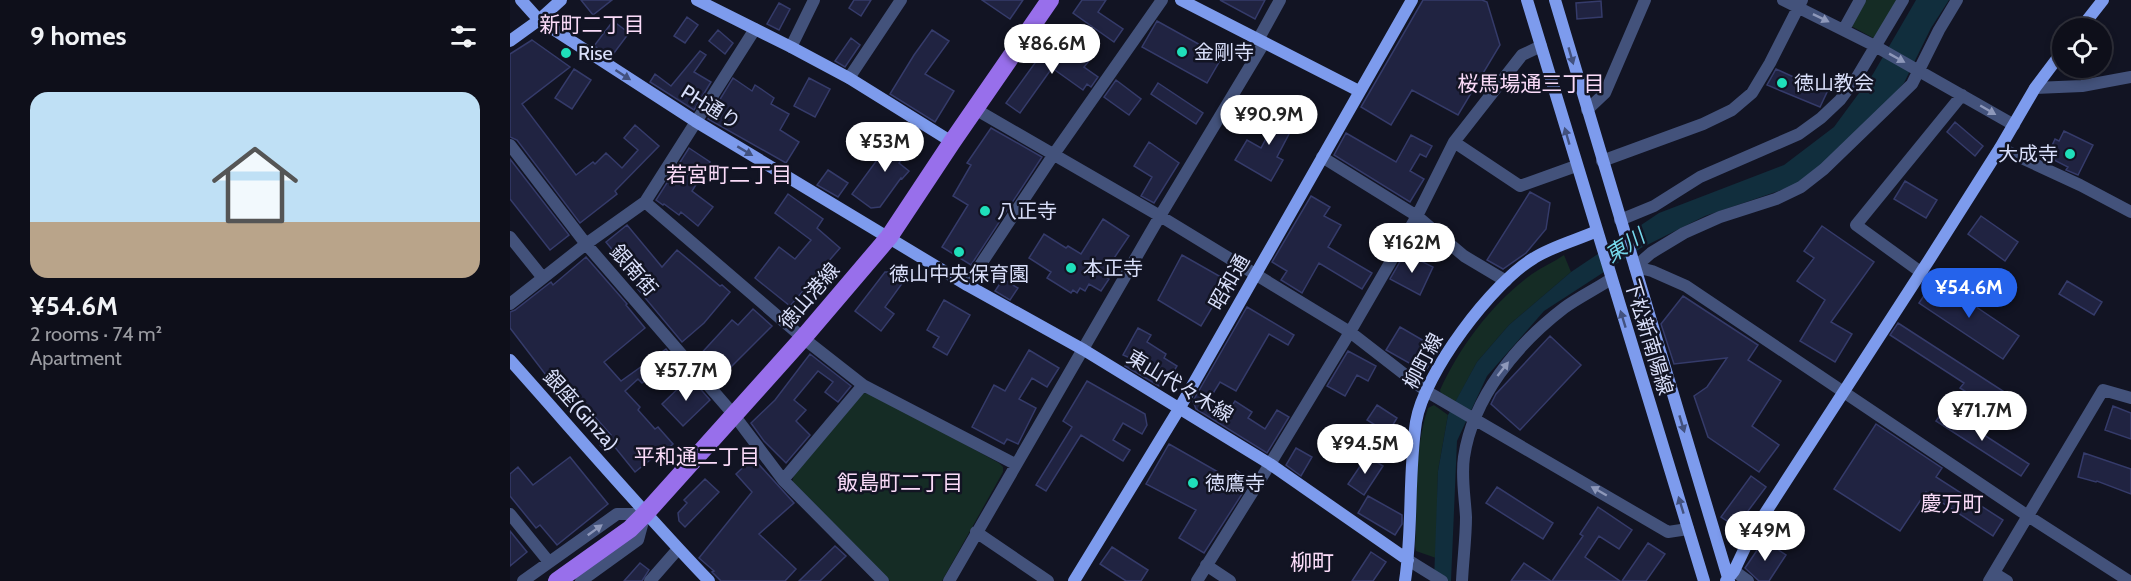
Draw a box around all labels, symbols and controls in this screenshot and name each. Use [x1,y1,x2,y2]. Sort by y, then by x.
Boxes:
district label: 新町二丁目 [540,12,645,37]
one-way arrow [1813,14,1830,23]
map controls [2052,18,2112,78]
button: locate [2052,18,2112,78]
text: 9 homes [30,20,127,52]
icon: filters [447,20,480,53]
pin: ¥86.6M [1003,24,1101,75]
text: ¥86.6M [1018,31,1086,55]
place label: 金剛寺 [1194,40,1254,64]
place label: Rise [578,41,613,65]
marker: 金剛寺 [1175,45,1189,59]
marker: Rise [559,46,573,60]
one-way arrow [1567,47,1576,65]
one-way arrow [1889,53,1906,63]
one-way arrow [615,69,631,80]
district label: 桜馬場通三丁目 [1458,71,1605,96]
place label: 徳山教会 [1794,71,1874,95]
marker: 徳山教会 [1775,76,1789,90]
street label: PH通り [677,79,745,135]
pin: ¥90.9M [1220,95,1318,146]
text: ¥90.9M [1234,102,1304,126]
one-way arrow [1980,105,1997,115]
pin: ¥53M [849,122,921,173]
one-way arrow [1562,126,1571,144]
text: ¥53M [860,129,910,153]
icon: home [201,131,309,239]
place label: 大成寺 [1998,142,2058,166]
one-way arrow [737,146,753,157]
marker: 大成寺 [2063,147,2077,161]
district label: 若宮町二丁目 [666,162,792,187]
place label: 八正寺 [997,199,1057,223]
marker: 八正寺 [978,204,992,218]
pin: ¥162M [1370,223,1454,274]
water label: 東川 [1600,223,1651,268]
text: ¥162M [1383,230,1441,254]
street label: 銀南街 [605,239,663,301]
marker: 徳山中央保育園 [952,245,966,259]
street label: 昭和通 [1204,250,1254,314]
place label: 本正寺 [1083,256,1143,280]
street label: 徳山港線 [774,258,844,334]
marker: 本正寺 [1064,261,1078,275]
place label: 徳山中央保育園 [889,262,1029,286]
pin: ¥54.6M [1920,268,2018,319]
text: ¥54.6M [1935,275,2003,299]
street label: 下松新南陽線 [1620,276,1678,398]
text: ¥54.6M [30,290,118,322]
one-way arrow [1618,310,1627,328]
text: 2 rooms · 74 m² [30,322,162,346]
street label: 柳町線 [1398,329,1448,393]
street label: 東山代々木線 [1122,345,1238,427]
text: Apartment [30,346,122,370]
pin: ¥57.7M [637,351,735,402]
text: ¥57.7M [654,358,718,382]
one-way arrow [1497,361,1509,376]
street label: 銀座(Ginza) [539,365,623,455]
pin: ¥71.7M [1933,391,2031,442]
text: ¥71.7M [1952,398,2012,422]
one-way arrow [1678,415,1687,433]
pin: ¥94.5M [1316,424,1414,475]
text: ¥94.5M [1331,431,1399,455]
district label: 平和通二丁目 [634,444,760,469]
district label: 飯島町二丁目 [837,470,963,495]
place label: 徳鷹寺 [1205,471,1265,495]
marker: 徳鷹寺 [1186,476,1200,490]
one-way arrow [1591,486,1607,497]
district label: 慶万町 [1921,491,1984,516]
one-way arrow [1676,496,1685,514]
pin: ¥49M [1729,511,1801,562]
text: ¥49M [1739,518,1791,542]
one-way arrow [586,524,602,536]
district label: 柳町 [1290,549,1334,576]

